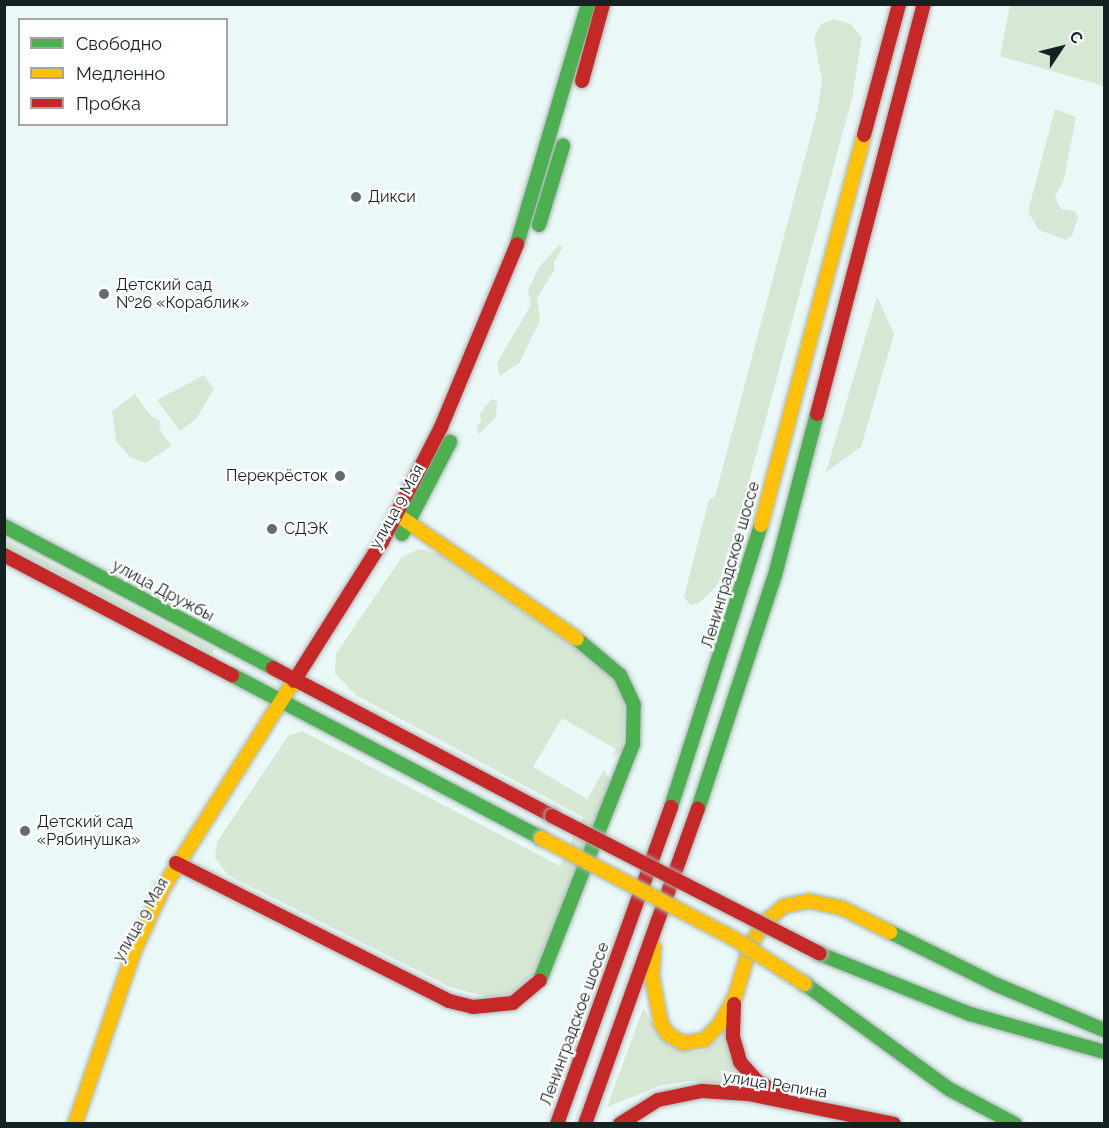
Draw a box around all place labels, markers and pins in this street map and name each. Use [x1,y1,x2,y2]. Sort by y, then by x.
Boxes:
place label: Дикси [368,187,416,207]
marker: Дикси [349,190,363,204]
place label: Детский сад №26 «Кораблик» [116,275,249,313]
marker: Детский сад №26 «Кораблик» [97,287,111,301]
place label: Перекрёсток [226,466,328,486]
marker: Перекрёсток [333,469,347,483]
place label: СДЭК [284,519,328,539]
marker: СДЭК [265,522,279,536]
place label: Детский сад «Рябинушка» [37,812,140,850]
marker: Детский сад «Рябинушка» [18,824,32,838]

